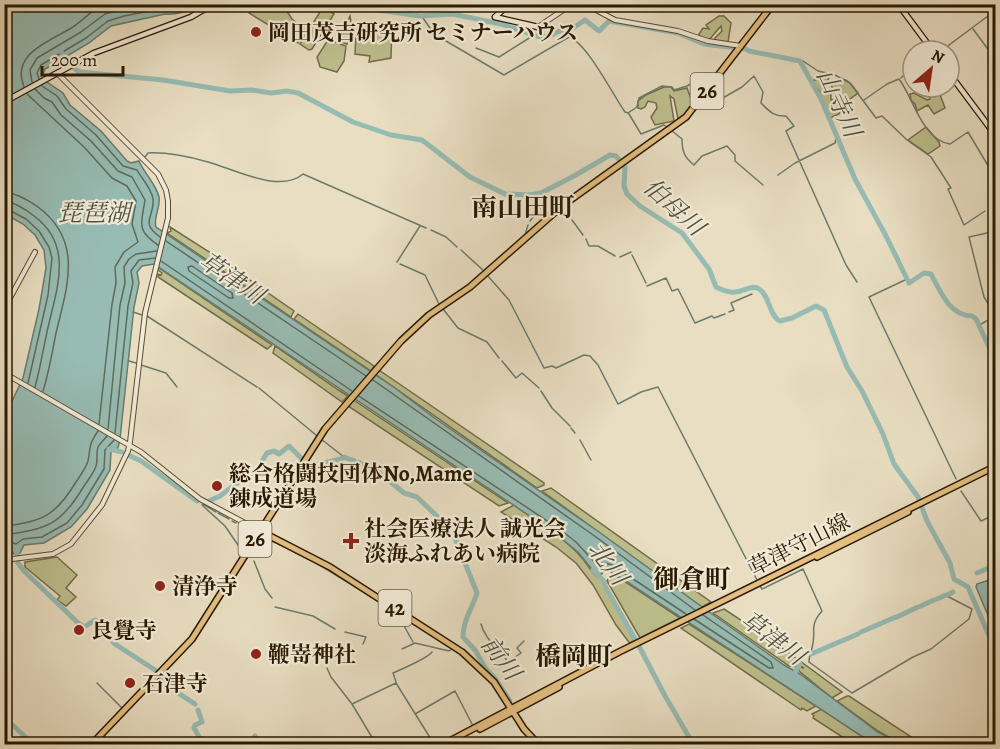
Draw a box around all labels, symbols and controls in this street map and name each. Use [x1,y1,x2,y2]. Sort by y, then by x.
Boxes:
place label: 岡田茂吉研究所 セミナーハウス [268,18,578,48]
marker: 岡田茂吉研究所 セミナーハウス [249,25,263,39]
scale bar [42,39,123,77]
north arrow [901,39,961,99]
text: N [927,44,949,69]
text: 200 m [51,48,97,72]
water label: 山寺川 [809,64,870,145]
road number: 26 [690,73,724,109]
water label: 伯母川 [637,171,714,245]
district label: 南山田町 [471,190,575,225]
water label: 琵琶湖 [58,197,134,229]
water label: 草津川 [193,245,273,313]
place label: 総合格闘技団体No,Mame 錬成道場 [229,459,473,514]
marker: 総合格闘技団体No,Mame 錬成道場 [210,479,224,493]
street label: 草津守山線 [744,507,855,583]
place label: 社会医療法人 誠光会 淡海ふれあい病院 [364,514,566,569]
road number: 26 [238,521,272,557]
marker: 社会医療法人 誠光会 淡海ふれあい病院 [342,532,360,550]
water label: 北川 [581,534,637,594]
district label: 御倉町 [653,562,731,597]
place label: 清浄寺 [172,572,238,602]
marker: 清浄寺 [153,579,167,593]
road number: 42 [378,590,412,626]
water label: 草津川 [735,604,814,674]
place label: 良覺寺 [91,616,157,646]
marker: 良覺寺 [72,623,86,637]
water label: 前川 [474,629,530,689]
district label: 橋岡町 [535,639,613,674]
place label: 鞭嵜神社 [268,640,356,670]
marker: 鞭嵜神社 [249,647,263,661]
place label: 石津寺 [142,669,208,699]
marker: 石津寺 [123,676,137,690]

